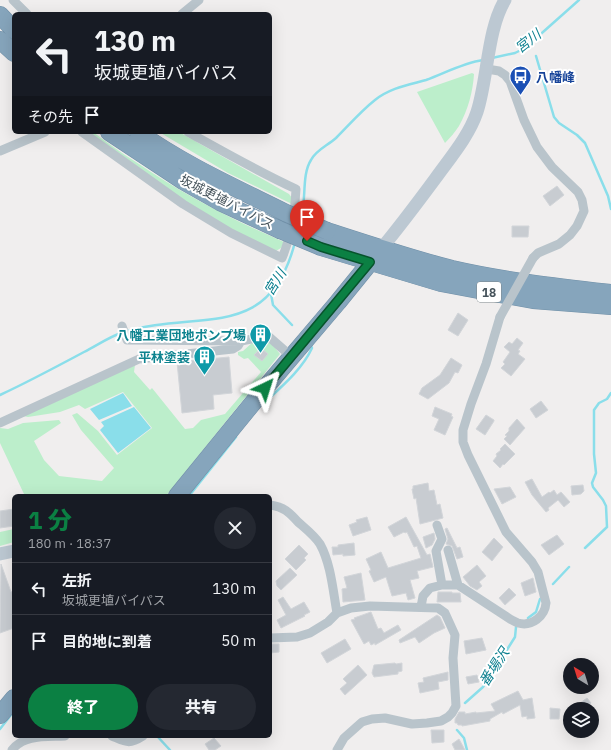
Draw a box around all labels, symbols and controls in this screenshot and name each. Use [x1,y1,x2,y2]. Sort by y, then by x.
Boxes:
text: 130 m [94,22,176,59]
water label: 宮川 [511,24,546,57]
icon: left [28,28,80,80]
text: 坂城更埴バイパス [94,61,238,84]
bus stop icon: 八幡峰 [508,64,534,97]
place label: 八幡峰 [536,69,575,86]
icon: arrive [81,104,103,126]
text: その先 [28,107,73,126]
street label: 坂城更埴バイパス [177,171,277,233]
pin [290,200,324,241]
icon: arrive [296,206,318,228]
water label: 宮川 [260,264,291,299]
road number: 18 [477,282,501,302]
building icon: 八幡工業団地ポンプ場 [248,322,274,355]
place label: 八幡工業団地ポンプ場 [116,327,246,344]
building icon: 平林塗装 [192,344,218,377]
place label: 平林塗装 [138,349,190,366]
position arrow [244,367,286,409]
text: 1 分 [28,504,72,536]
button: close [214,507,256,549]
text: 180 m · 18:37 [28,535,111,552]
text: 左折 [62,571,92,590]
icon: left [28,578,50,600]
text: 130 m [212,579,256,598]
text: 坂城更埴バイパス [62,592,166,609]
icon: arrive [28,630,50,652]
text: 50 m [221,631,256,650]
text: 目的地に到着 [62,632,152,651]
water label: 番場沢 [475,643,514,690]
north arrow [563,658,599,694]
map controls [563,658,599,738]
button: 終了 [28,684,138,730]
button: 共有 [146,684,256,730]
button: layers [563,702,599,738]

